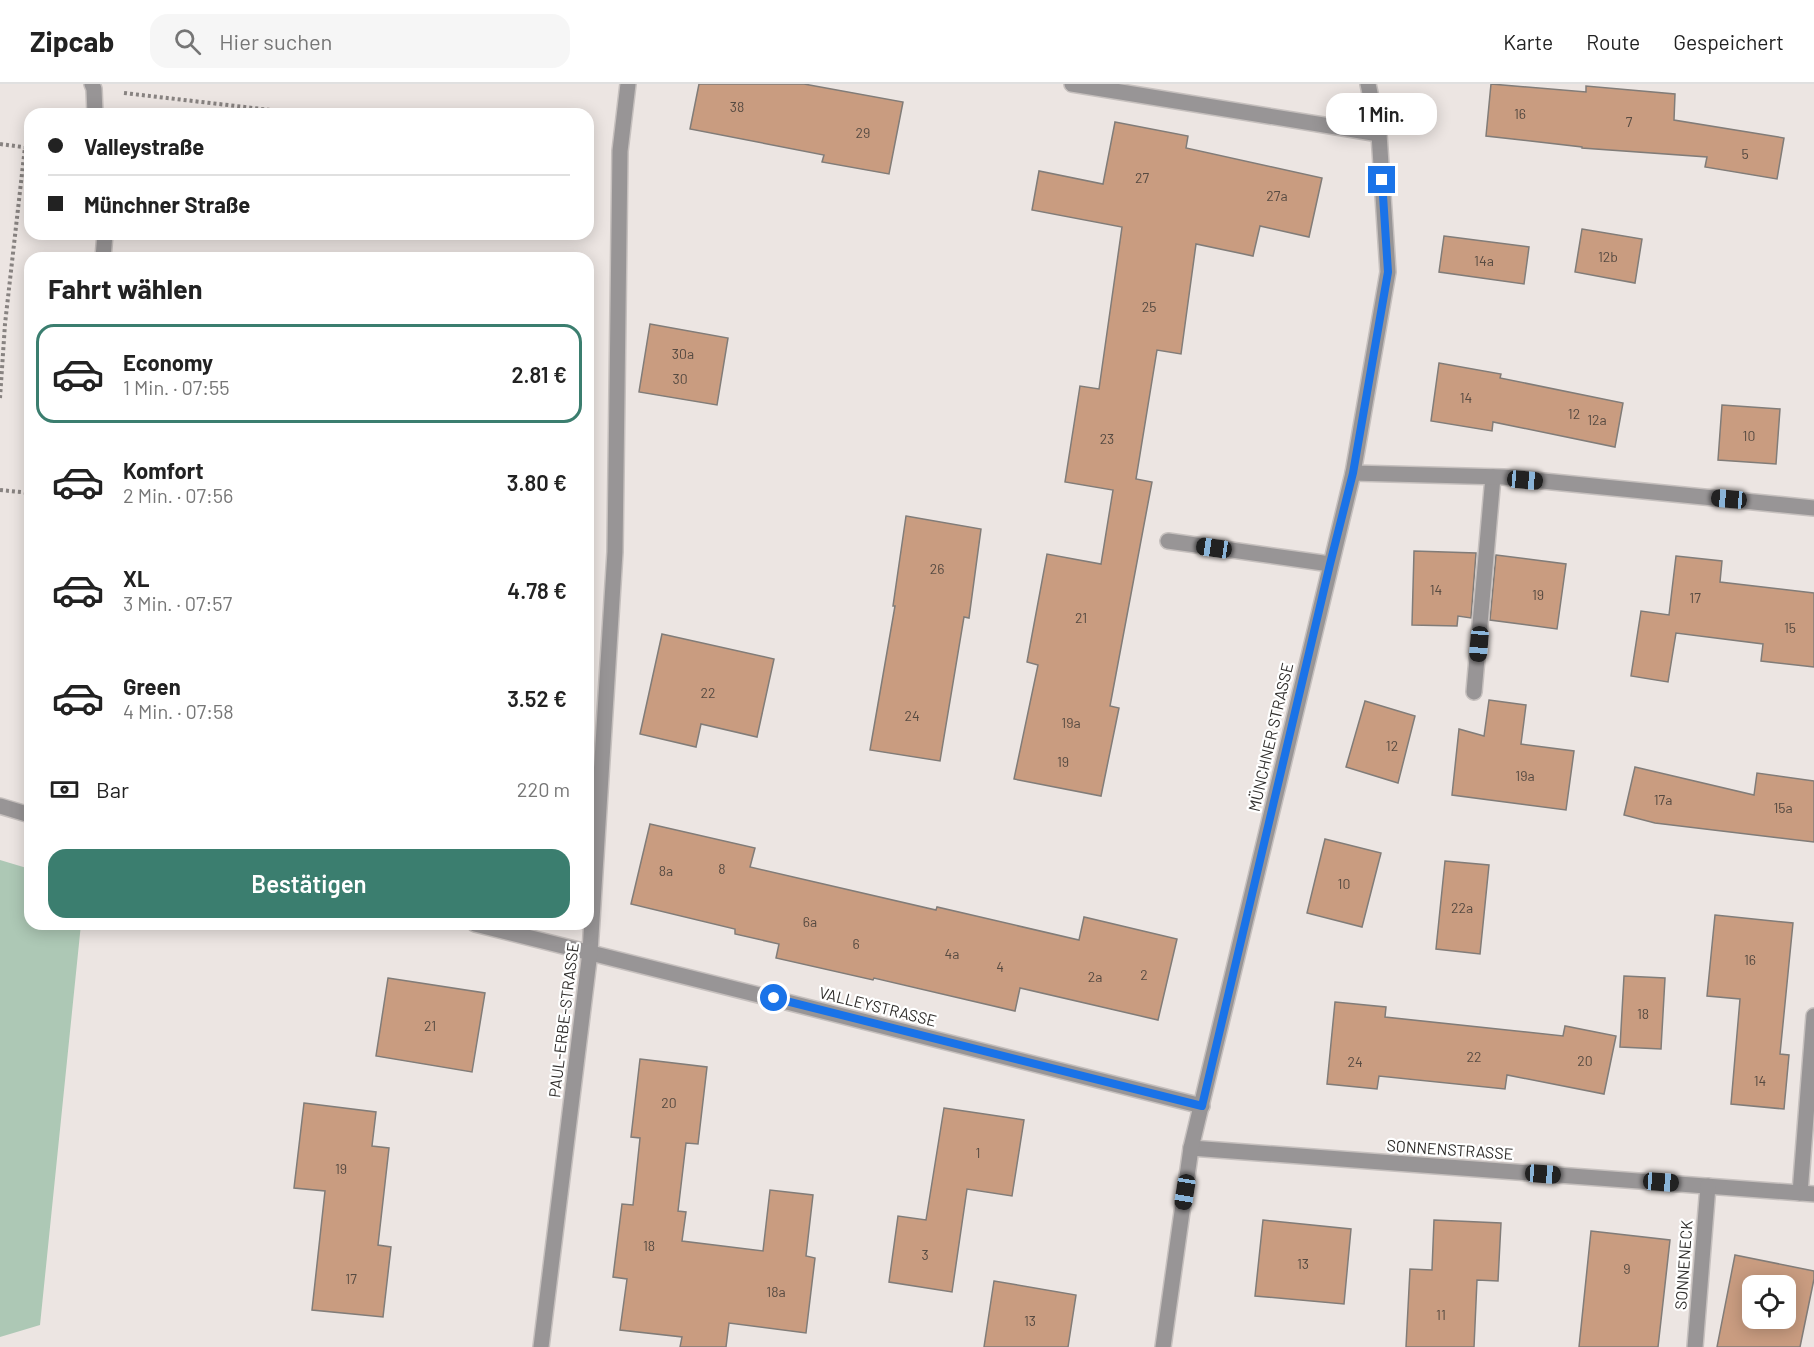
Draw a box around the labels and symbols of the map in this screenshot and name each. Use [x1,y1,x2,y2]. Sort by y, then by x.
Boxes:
callout: 1 Min. [1326,93,1438,135]
house number: 38 [730,98,744,115]
house number: 16 [1514,105,1526,122]
house number: 7 [1626,113,1633,130]
house number: 29 [856,124,870,141]
house number: 5 [1741,145,1749,162]
route end [1368,166,1395,193]
house number: 27 [1135,169,1149,186]
house number: 27a [1266,187,1288,204]
house number: 12b [1598,248,1618,265]
house number: 14a [1474,252,1494,269]
house number: 25 [1142,298,1156,315]
house number: 30a [672,345,694,362]
house number: 30 [672,370,688,387]
house number: 14 [1460,389,1472,406]
house number: 12 [1568,405,1580,422]
house number: 12a [1587,411,1607,428]
house number: 10 [1743,427,1755,444]
house number: 23 [1100,430,1114,447]
car [1506,469,1544,491]
car [1710,488,1748,510]
car [1195,537,1233,559]
house number: 26 [930,560,944,577]
house number: 14 [1430,581,1442,598]
house number: 19 [1532,586,1544,603]
house number: 17 [1689,589,1701,606]
house number: 21 [1075,609,1087,626]
house number: 15 [1784,619,1796,636]
car [1468,625,1490,663]
street label: MÜNCHNER STRASSE [1244,661,1296,813]
house number: 22 [700,684,716,701]
house number: 24 [904,707,920,724]
house number: 19a [1061,714,1081,731]
house number: 12 [1386,737,1398,754]
house number: 19 [1057,753,1069,770]
house number: 19a [1515,767,1535,784]
house number: 17a [1654,791,1672,808]
house number: 15a [1773,799,1793,816]
house number: 8 [718,860,726,877]
house number: 8a [659,862,673,879]
house number: 10 [1338,875,1350,892]
house number: 22a [1451,899,1473,916]
house number: 6a [803,913,817,930]
house number: 6 [852,935,860,952]
street label: PAUL-ERBE-STRASSE [544,941,582,1099]
house number: 4a [945,945,959,962]
house number: 16 [1744,951,1756,968]
house number: 4 [996,958,1004,975]
house number: 2 [1140,966,1148,983]
house number: 2a [1088,968,1102,985]
street label: VALLEYSTRASSE [817,982,939,1030]
route start [760,984,787,1011]
house number: 18 [1637,1005,1649,1022]
house number: 21 [424,1017,436,1034]
house number: 22 [1466,1048,1482,1065]
house number: 20 [1577,1052,1593,1069]
house number: 24 [1347,1053,1363,1070]
house number: 14 [1754,1072,1766,1089]
house number: 20 [661,1094,677,1111]
street label: SONNENSTRASSE [1386,1135,1514,1163]
house number: 1 [976,1144,980,1161]
house number: 19 [335,1160,347,1177]
car [1524,1164,1562,1184]
car [1642,1172,1680,1192]
car [1173,1173,1197,1211]
street label: SONNENECK [1670,1219,1696,1311]
house number: 18 [643,1237,655,1254]
house number: 3 [921,1246,929,1263]
house number: 13 [1297,1255,1309,1272]
house number: 9 [1623,1260,1631,1277]
house number: 17 [345,1270,357,1287]
house number: 18a [766,1283,786,1300]
house number: 11 [1436,1306,1446,1323]
house number: 13 [1024,1312,1036,1329]

